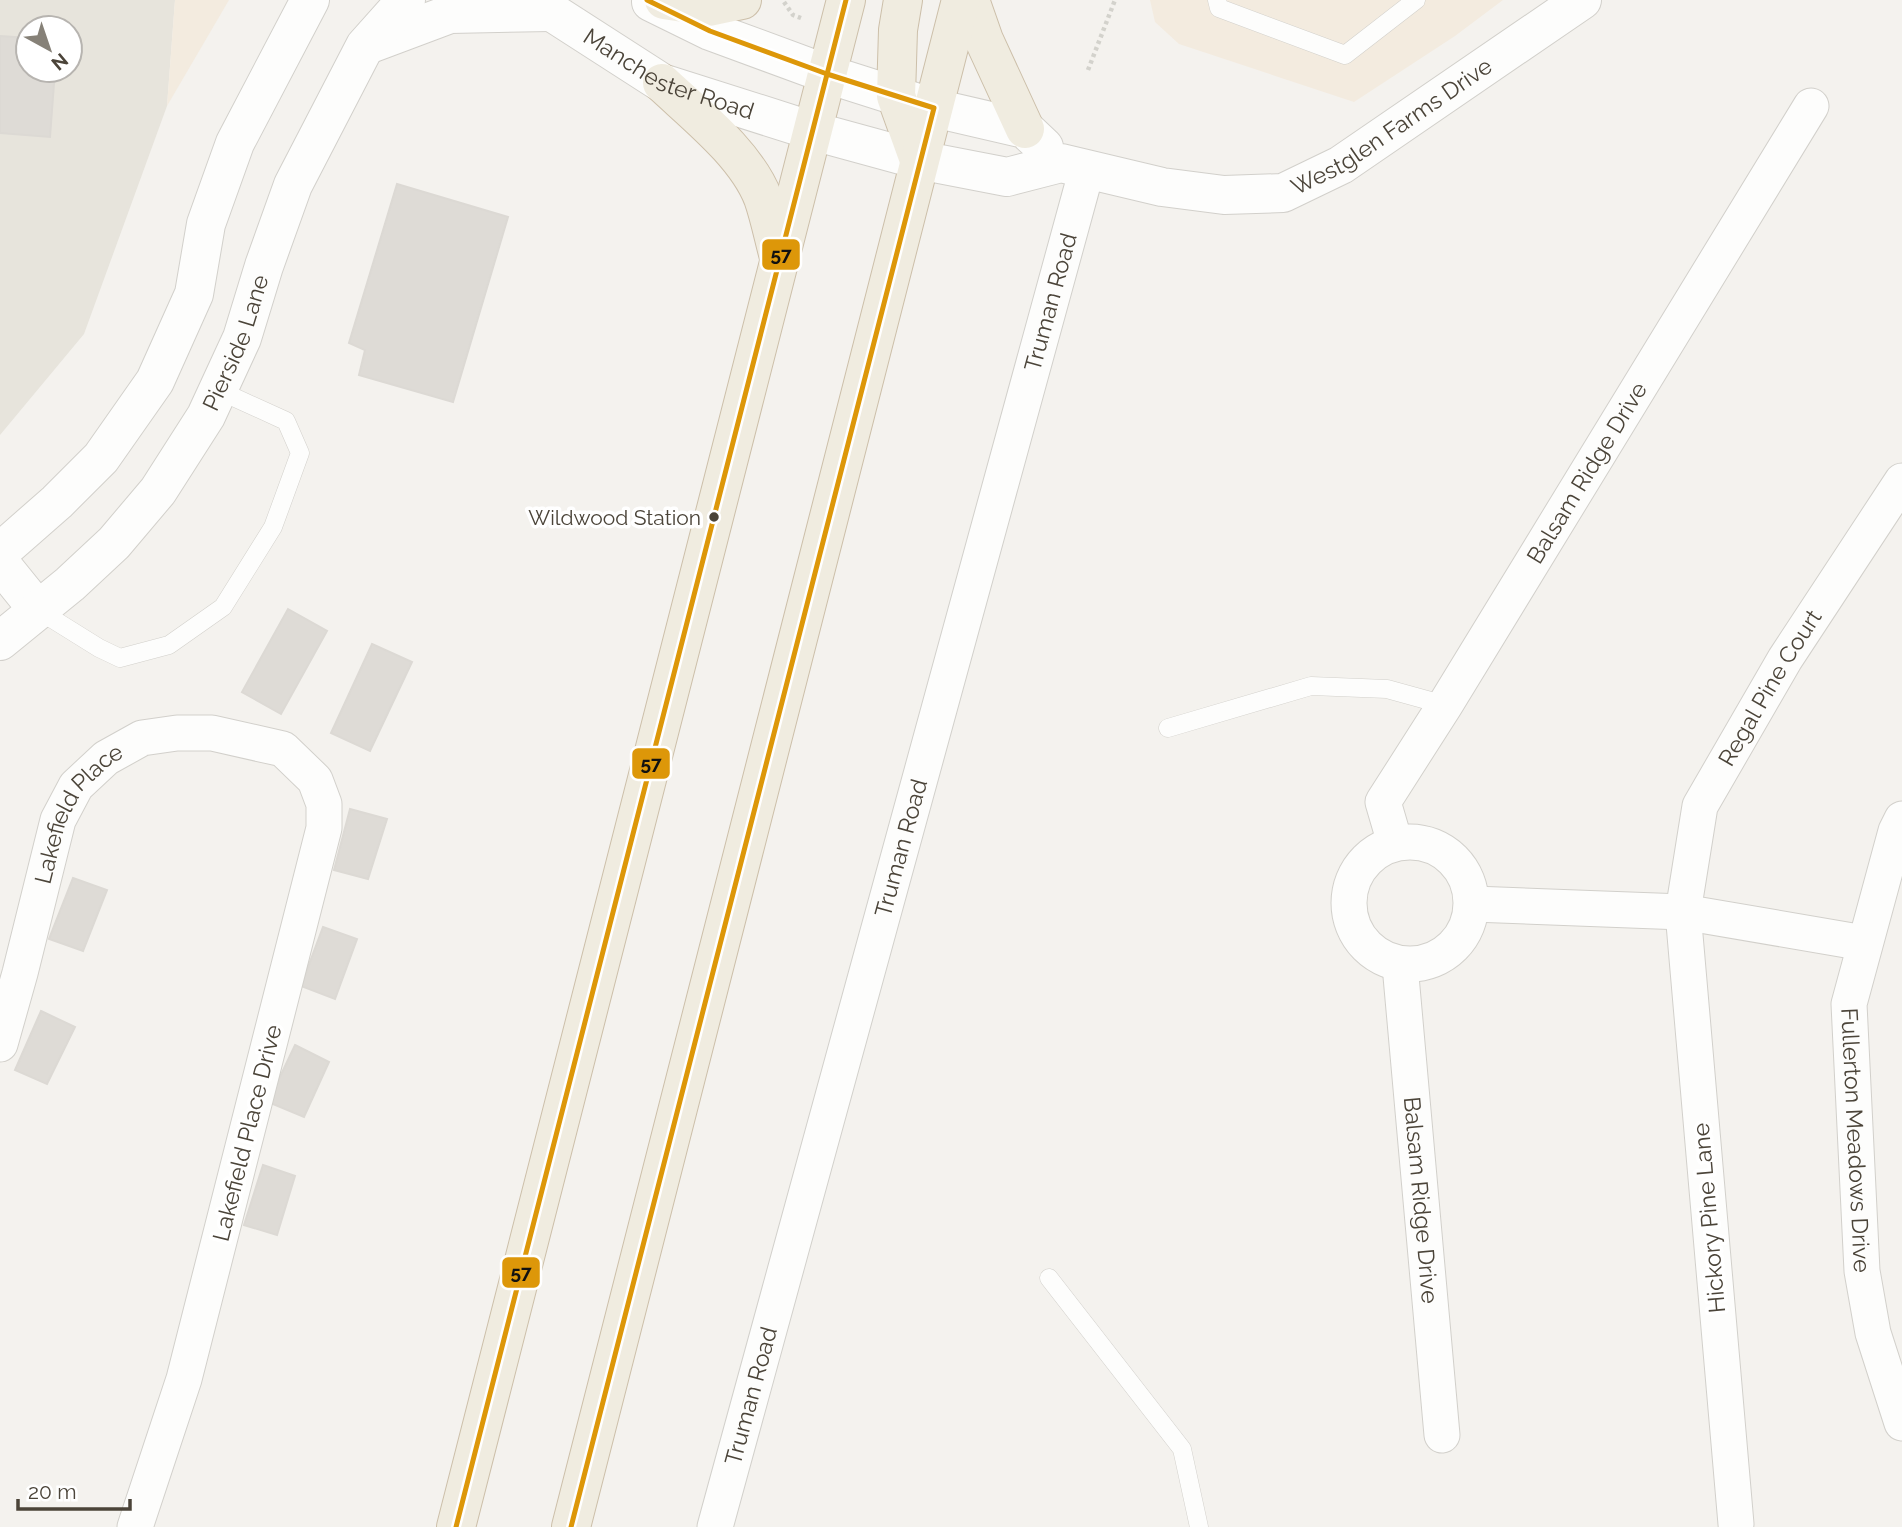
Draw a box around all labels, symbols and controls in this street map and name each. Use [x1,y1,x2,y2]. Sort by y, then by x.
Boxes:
north arrow [14,14,84,84]
street label: Manchester Road [579,22,758,124]
text: N [47,49,73,75]
street label: Westglen Farms Drive [1286,52,1497,200]
street label: Truman Road [1018,230,1082,374]
line badge: 57 [761,238,801,271]
text: 57 [770,243,792,265]
street label: Pierside Lane [196,271,274,415]
street label: Balsam Ridge Drive [1521,377,1652,568]
place label: Wildwood Station [528,505,701,530]
marker: Wildwood Station [707,510,721,524]
street label: Regal Pine Court [1712,604,1827,770]
street label: Lakefield Place [29,738,127,886]
line badge: 57 [631,747,671,780]
text: 57 [640,752,662,774]
street label: Truman Road [869,776,932,920]
street label: Fullerton Meadows Drive [1836,1007,1876,1273]
street label: Lakefield Place Drive [207,1022,286,1244]
street label: Balsam Ridge Drive [1399,1095,1444,1305]
street label: Hickory Pine Lane [1687,1122,1730,1314]
line badge: 57 [501,1256,541,1289]
text: 57 [510,1261,532,1283]
street label: Truman Road [719,1324,782,1468]
scale bar [18,1468,130,1512]
text: 20 m [28,1479,76,1504]

